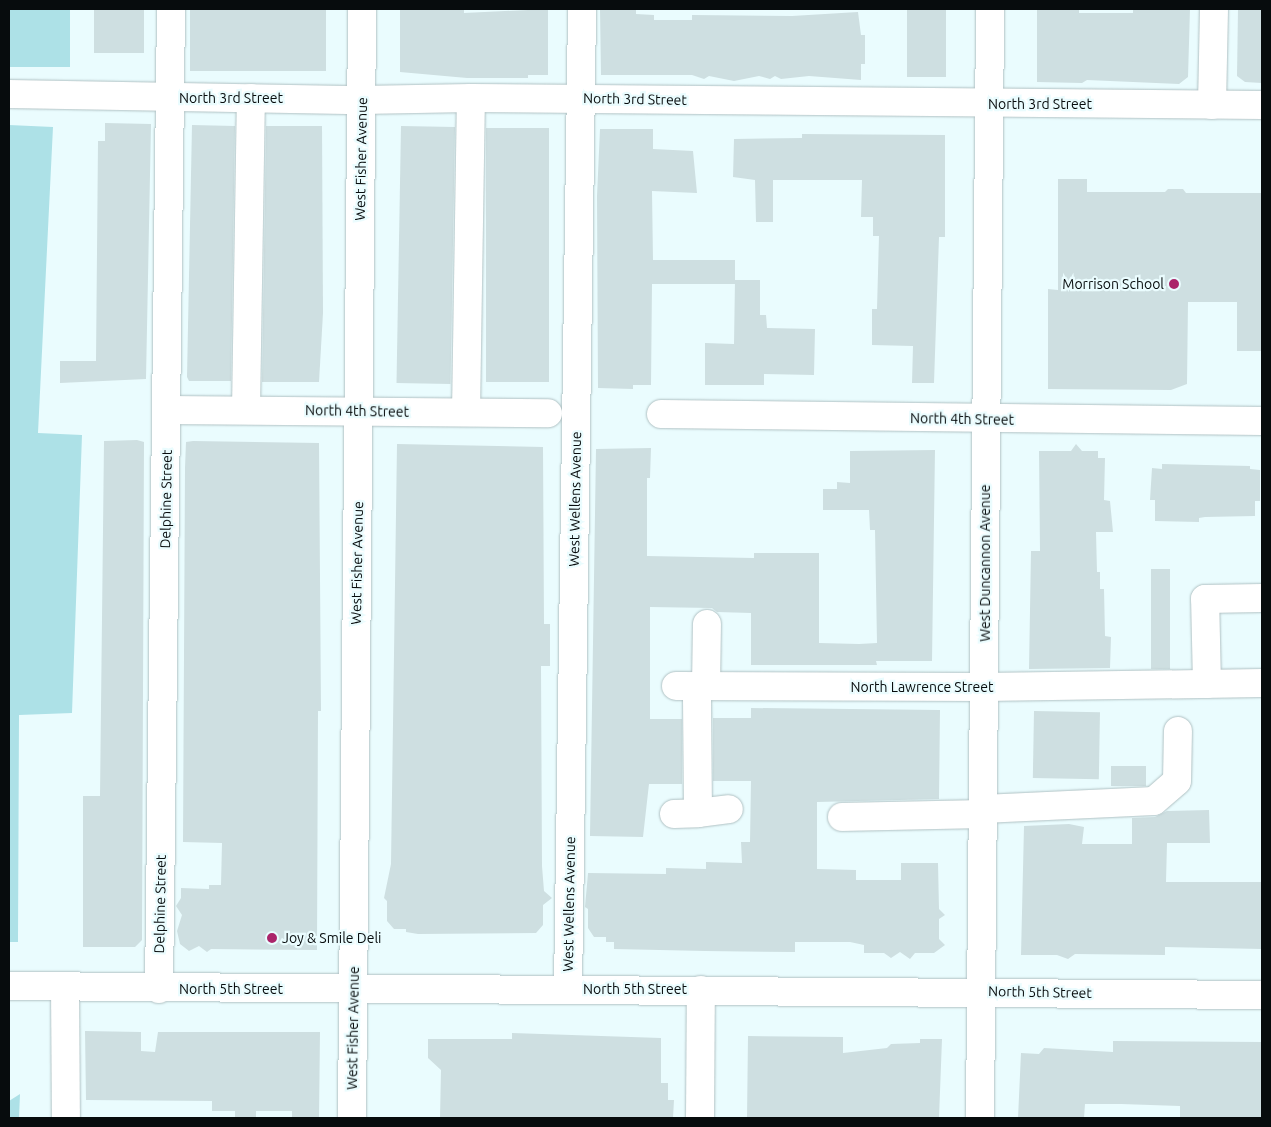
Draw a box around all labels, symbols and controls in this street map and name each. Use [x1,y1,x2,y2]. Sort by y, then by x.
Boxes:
street label: North 3rd Street [179,90,283,106]
street label: North 3rd Street [583,90,687,108]
street label: North 3rd Street [988,96,1092,112]
street label: West Fisher Avenue [352,97,370,221]
place label: Morrison School [1062,276,1164,292]
marker: Morrison School [1168,278,1180,290]
street label: North 4th Street [305,402,409,420]
street label: North 4th Street [910,410,1014,428]
street label: West Wellens Avenue [565,431,585,567]
street label: Delphine Street [157,449,175,549]
street label: West Duncannon Avenue [977,484,993,642]
street label: West Fisher Avenue [348,501,366,625]
street label: North Lawrence Street [851,679,993,695]
street label: West Wellens Avenue [559,836,579,972]
street label: Delphine Street [151,854,169,954]
place label: Joy & Smile Deli [282,930,381,946]
marker: Joy & Smile Deli [266,932,278,944]
street label: West Fisher Avenue [344,966,362,1090]
street label: North 5th Street [179,981,283,997]
street label: North 5th Street [583,981,687,997]
street label: North 5th Street [988,983,1092,1001]

